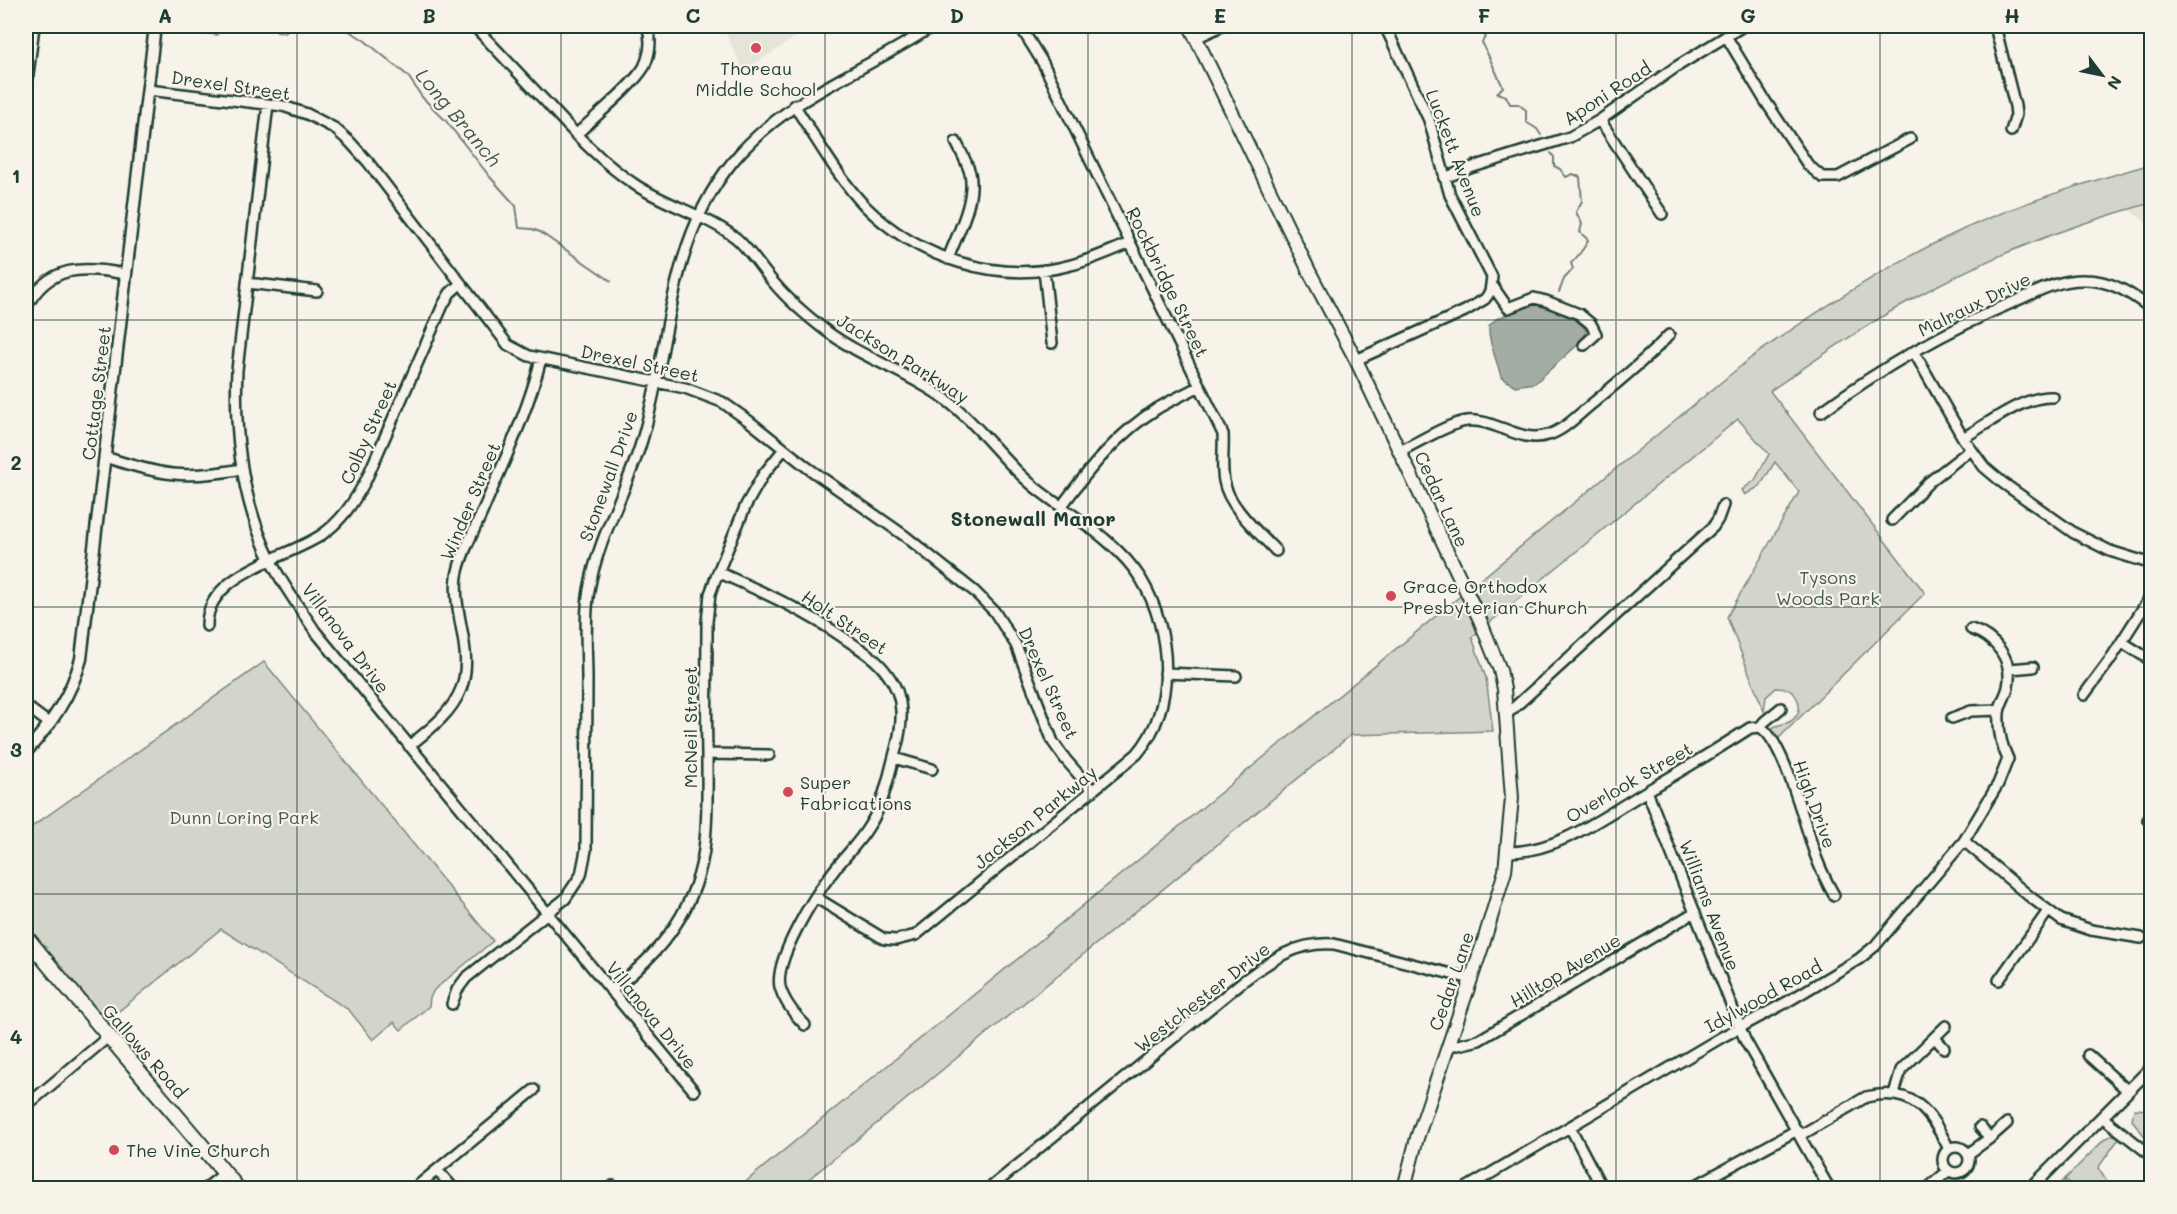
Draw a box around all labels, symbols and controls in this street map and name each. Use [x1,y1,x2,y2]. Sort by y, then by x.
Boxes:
text: A [158,2,172,28]
text: B [422,2,436,28]
text: C [686,2,701,28]
text: D [950,2,964,28]
text: E [1214,2,1226,28]
text: F [1478,2,1491,28]
text: G [1740,2,1756,28]
text: H [2004,2,2020,28]
marker: Thoreau Middle School [749,41,763,55]
north arrow [2072,45,2132,105]
place label: Thoreau Middle School [696,56,816,101]
street label: Aponi Road [1558,56,1656,130]
water label: Long Branch [410,62,508,172]
street label: Drexel Street [170,65,292,105]
text: N [2103,72,2127,94]
street label: Luckett Avenue [1421,86,1491,220]
text: 1 [12,162,20,188]
street label: Rockbridge Street [1121,203,1215,361]
street label: Malraux Drive [1914,266,2034,342]
street label: Jackson Parkway [832,308,974,408]
street label: Cottage Street [76,324,116,462]
street label: Drexel Street [579,339,701,387]
street label: Colby Street [334,376,402,488]
street label: Stonewall Drive [573,407,643,545]
street label: Winder Street [434,438,506,564]
street label: Cedar Lane [1409,447,1475,551]
text: 2 [10,449,22,475]
district label: Stonewall Manor [950,505,1116,531]
park label: Tysons Woods Park [1776,565,1880,610]
place label: Grace Orthodox Presbyterian Church [1403,574,1587,619]
street label: Villanova Drive [297,578,395,698]
street label: Holt Street [797,584,893,660]
marker: Grace Orthodox Presbyterian Church [1384,589,1398,603]
street label: Drexel Street [1014,623,1084,743]
street label: McNeil Street [678,666,702,788]
text: 3 [10,736,22,762]
street label: Overlook Street [1561,736,1697,828]
street label: High Drive [1788,757,1842,851]
street label: Jackson Parkway [968,760,1102,874]
place label: Super Fabrications [800,770,912,815]
marker: Super Fabrications [781,785,795,799]
park label: Dunn Loring Park [169,805,319,829]
street label: Williams Avenue [1674,836,1746,974]
street label: Hilltop Avenue [1505,927,1625,1013]
street label: Cedar Lane [1423,928,1479,1034]
street label: Westchester Drive [1129,937,1275,1057]
street label: Idylwood Road [1700,954,1826,1038]
street label: Villanova Drive [601,956,703,1074]
street label: Gallows Road [97,999,193,1103]
text: 4 [10,1023,23,1049]
place label: The Vine Church [126,1138,270,1162]
marker: The Vine Church [107,1143,121,1157]

